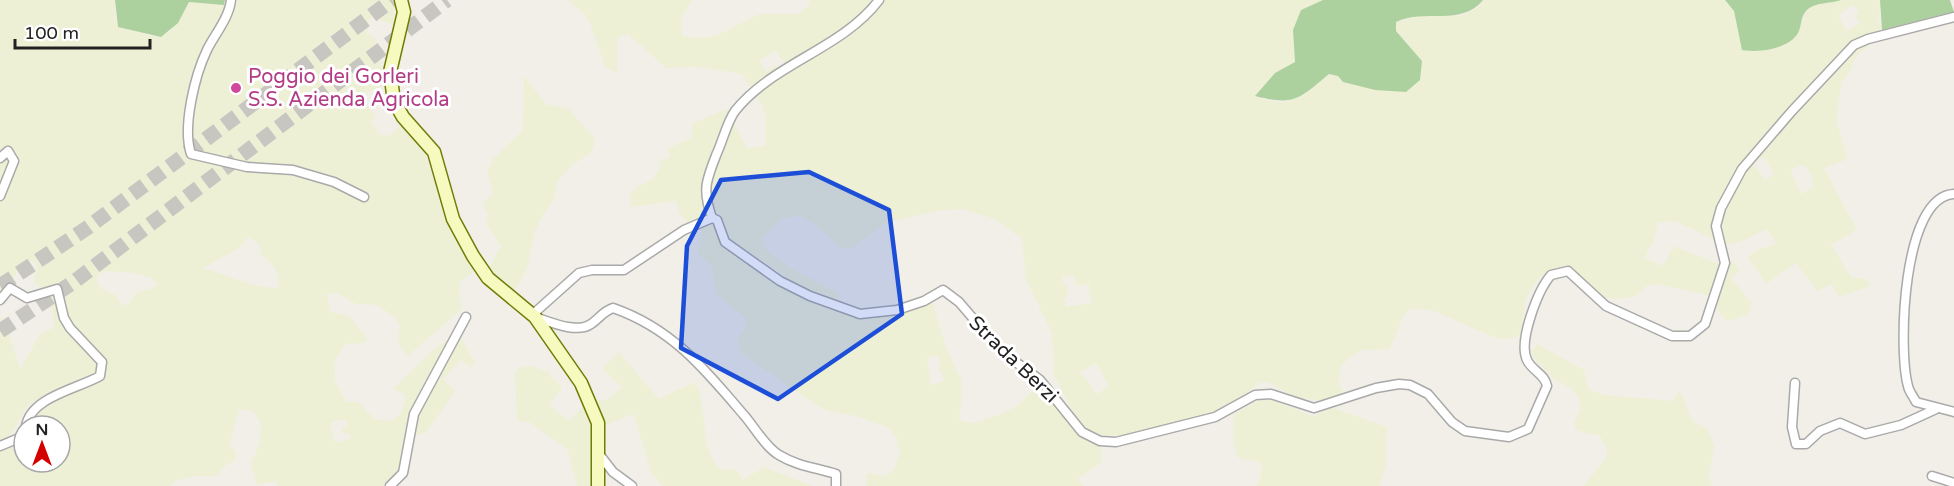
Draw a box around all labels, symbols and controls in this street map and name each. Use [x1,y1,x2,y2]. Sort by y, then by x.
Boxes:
scale bar [15,12,150,50]
text: 100 m [24,22,79,44]
place label: Poggio dei Gorleri S.S. Azienda Agricola [248,65,450,112]
marker: Poggio dei Gorleri S.S. Azienda Agricola [229,81,243,95]
street label: Strada Berzi [964,311,1063,408]
north arrow [12,414,72,474]
text: N [36,420,48,440]

